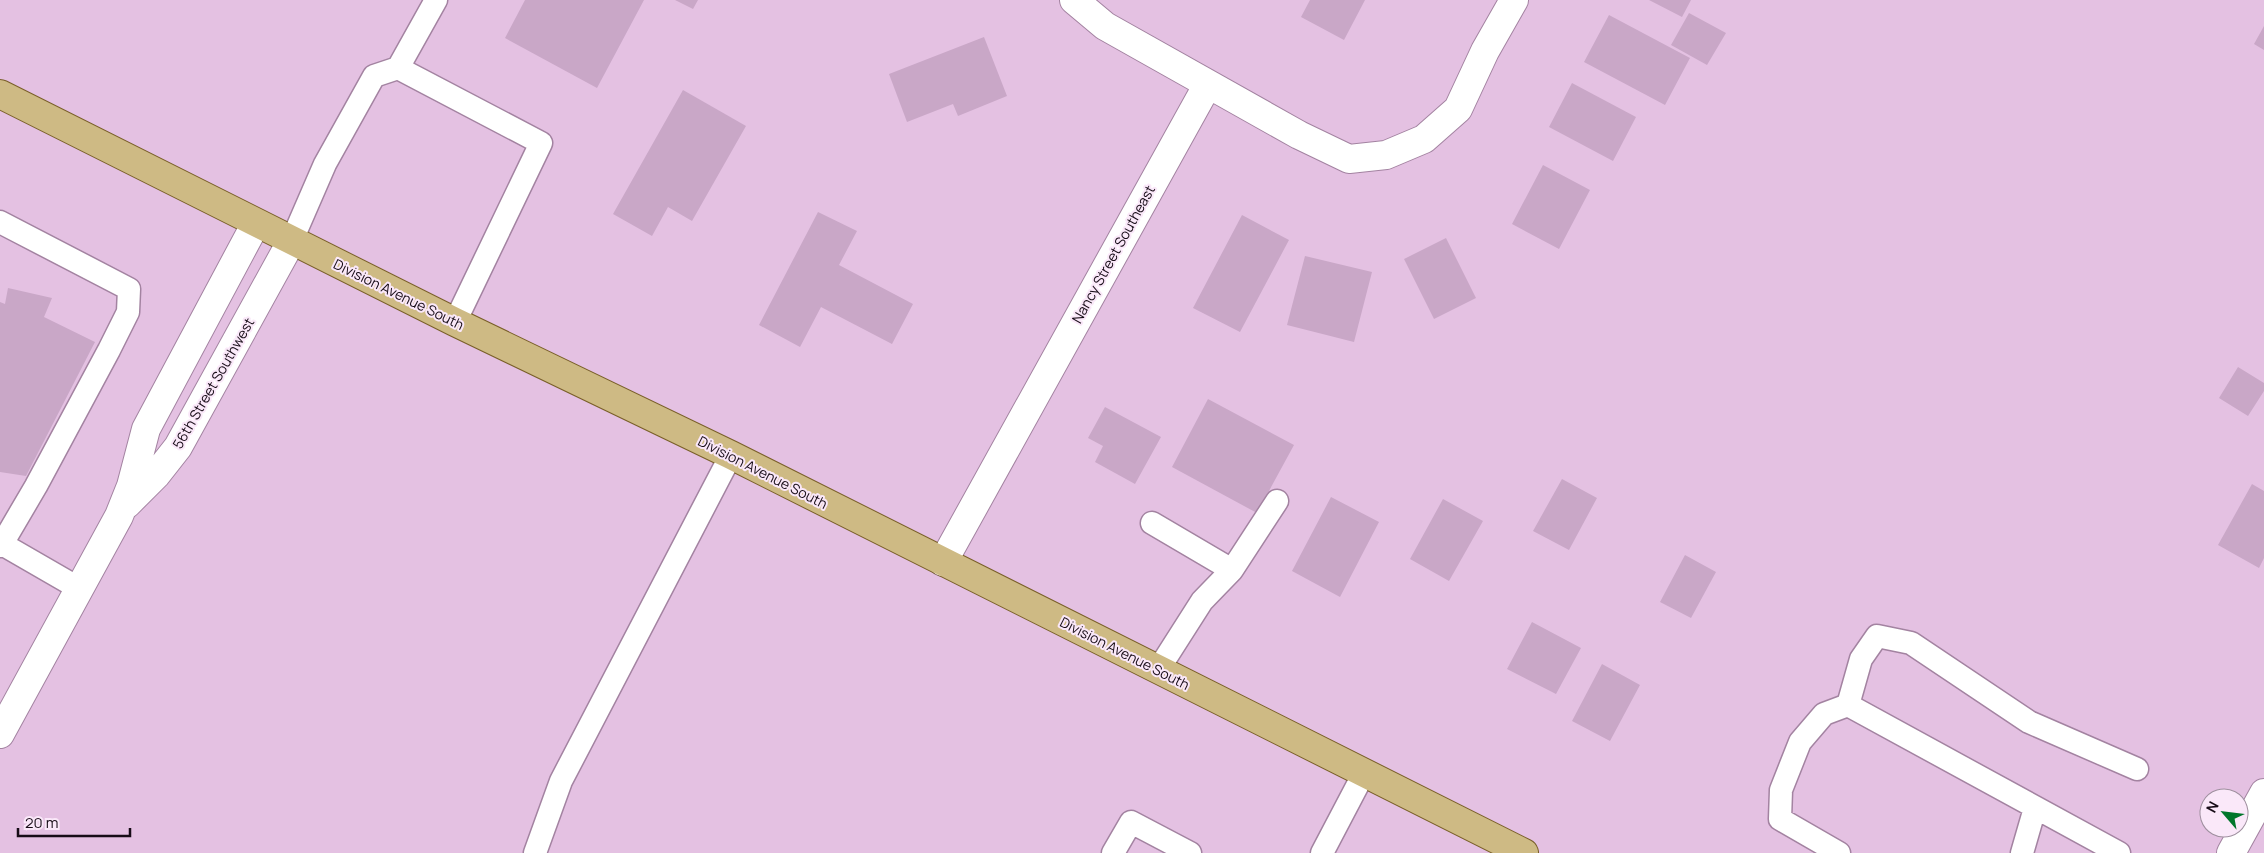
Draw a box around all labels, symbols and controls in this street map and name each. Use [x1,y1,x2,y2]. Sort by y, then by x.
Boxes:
street label: Nancy Street Southeast [1067,181,1159,326]
street label: Division Avenue South [331,254,467,334]
street label: 56th Street Southwest [168,314,258,452]
street label: Division Avenue South [695,431,831,513]
street label: Division Avenue South [1057,612,1193,694]
north arrow [2199,788,2249,838]
text: N [2201,798,2223,816]
scale bar [18,806,130,838]
text: 20 m [25,812,58,833]

